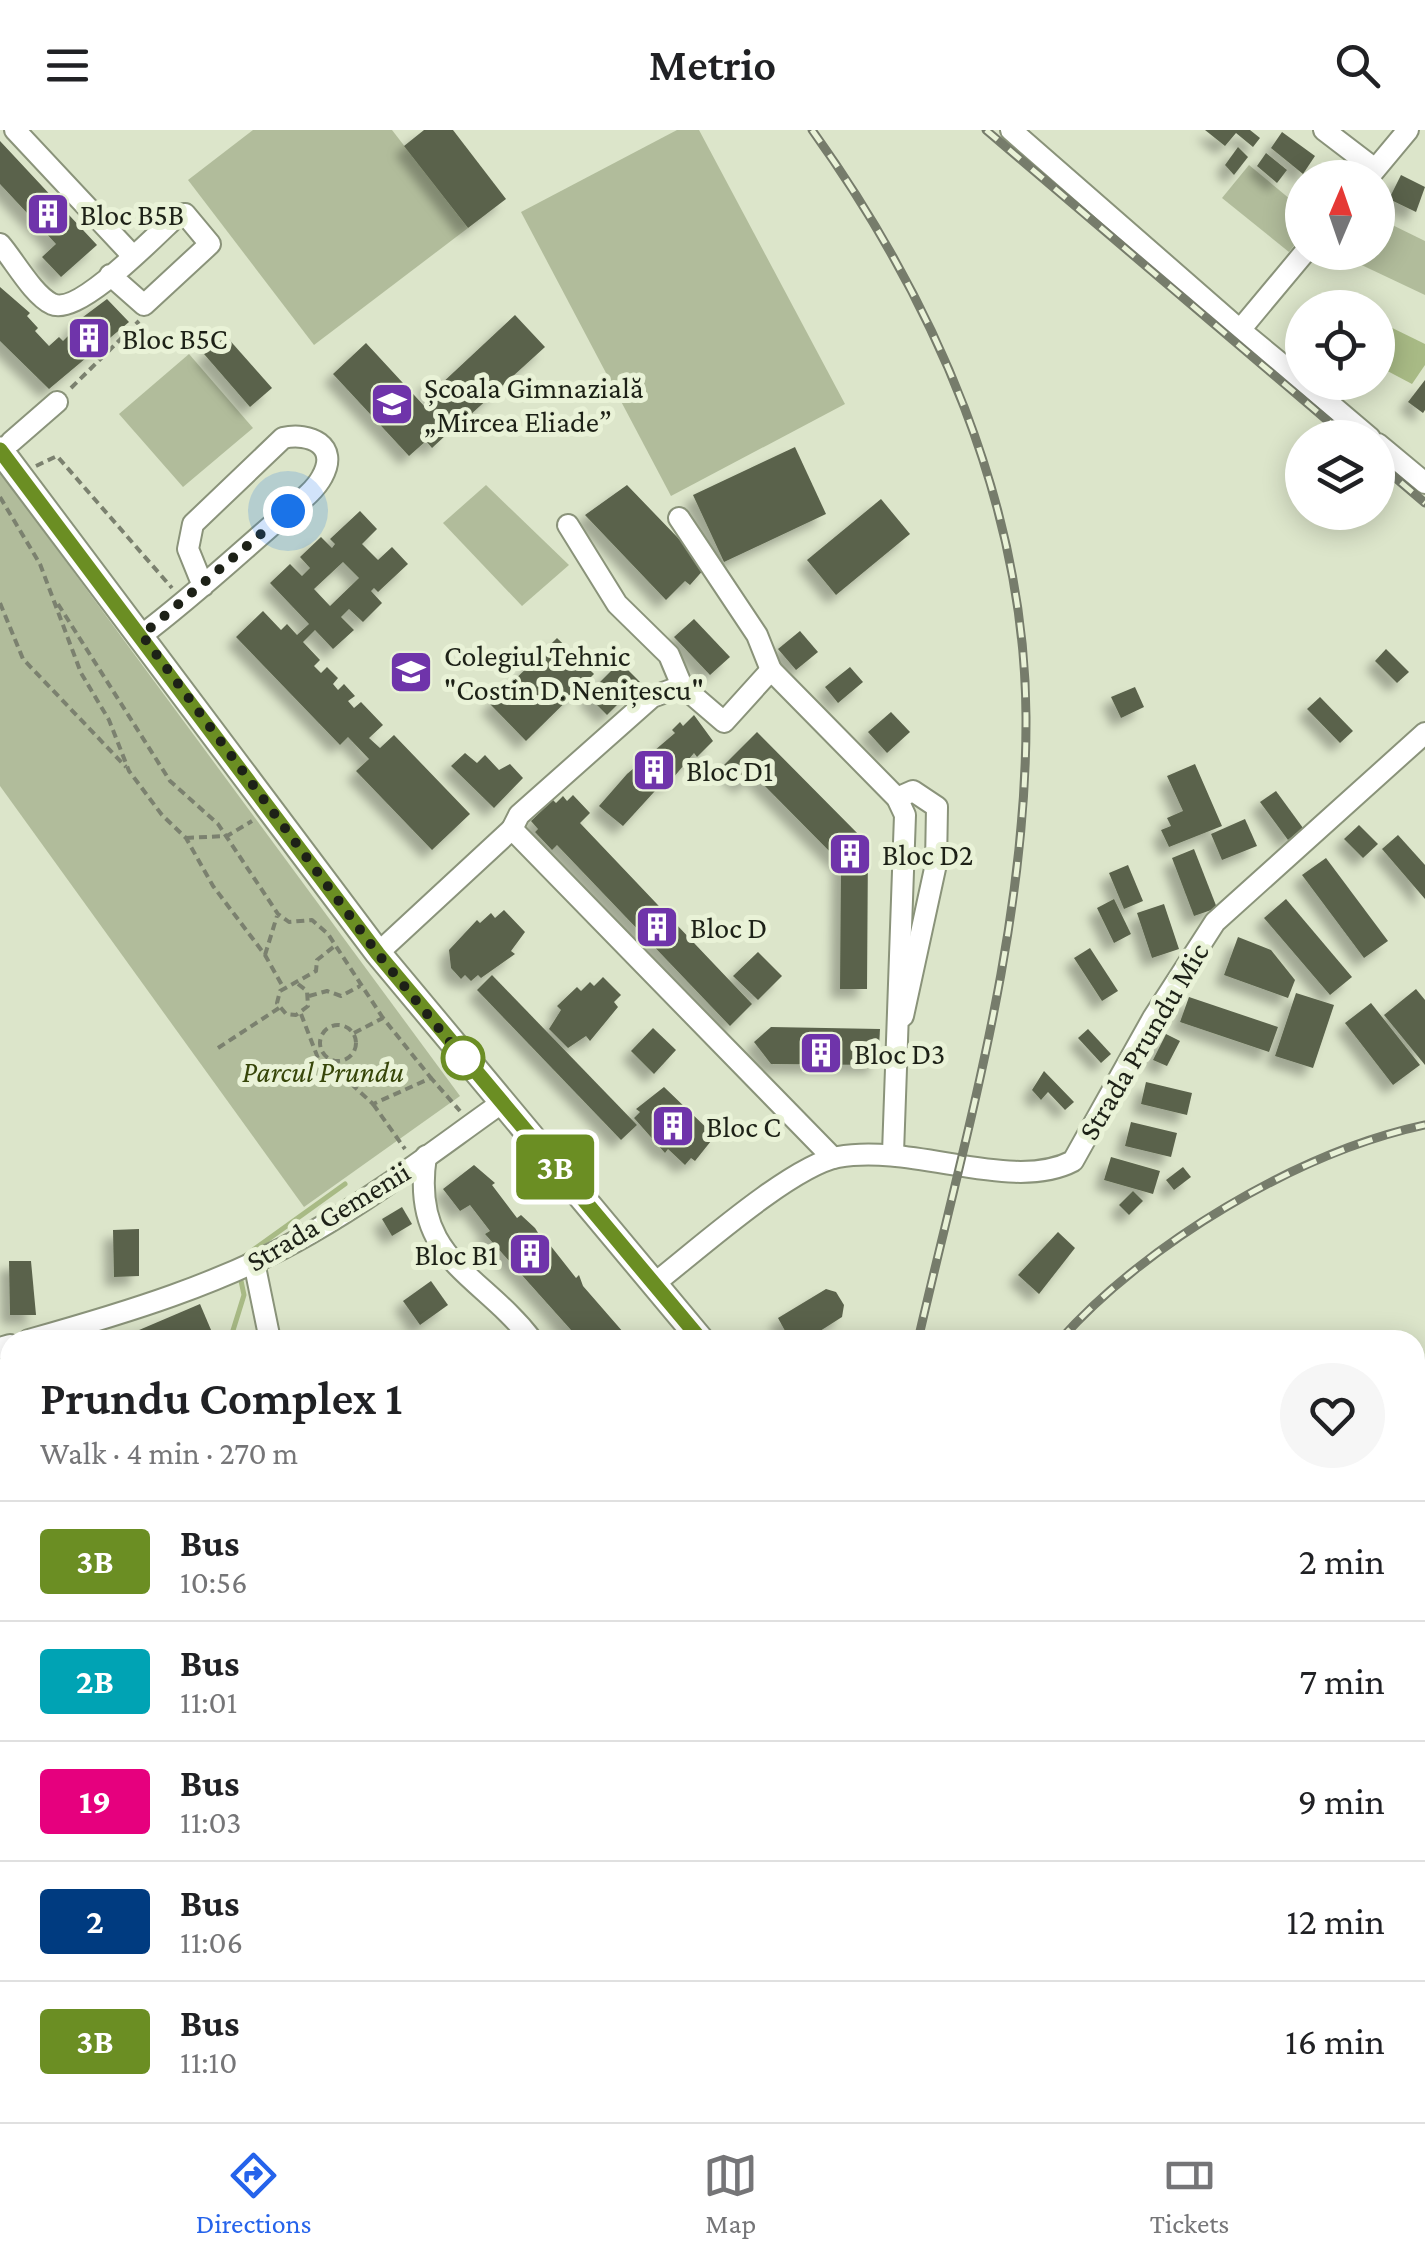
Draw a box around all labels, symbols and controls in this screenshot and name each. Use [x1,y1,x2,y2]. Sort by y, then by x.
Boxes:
icon: menu [40,38,95,93]
icon: search [1330,38,1385,93]
text: Metrio [649,40,776,90]
north arrow [1285,160,1395,270]
map controls [1285,160,1395,530]
building icon: Bloc B5B [25,191,71,237]
place label: Bloc B5B [80,198,184,231]
button: locate [1285,290,1395,400]
building icon: Bloc B5C [66,315,112,361]
place label: Bloc B5C [122,322,228,355]
place label: Școala Gimnazială „Mircea Eliade” [424,371,644,438]
school or university icon: Școala Gimnazială „Mircea Eliade” [369,381,415,427]
button: layers [1285,420,1395,530]
your location [263,486,313,536]
place label: Colegiul Tehnic "Costin D. Nenițescu" [444,639,704,709]
school or university icon: Colegiul Tehnic "Costin D. Nenițescu" [388,649,434,695]
building icon: Bloc D1 [631,747,677,793]
place label: Bloc D1 [686,754,773,787]
building icon: Bloc D2 [827,831,873,877]
place label: Bloc D2 [882,838,973,871]
building icon: Bloc D [634,904,680,950]
place label: Bloc D [690,911,767,944]
street label: Strada Prundu Mic [1071,936,1215,1145]
building icon: Bloc D3 [798,1030,844,1076]
unlabelled marker [442,1037,484,1079]
place label: Bloc D3 [854,1037,945,1070]
park label: Parcul Prundu [242,1055,404,1088]
building icon: Bloc C [650,1103,696,1149]
place label: Bloc C [706,1110,781,1143]
line badge: 3B [510,1134,600,1200]
text: 3B [536,1148,574,1187]
street label: Strada Gemenii [240,1154,416,1278]
building icon: Bloc B1 [507,1231,553,1277]
place label: Bloc B1 [414,1238,498,1271]
button: heart [1280,1363,1385,1468]
text: Prundu Complex 1 [40,1371,402,1424]
text: Walk · 4 min · 270 m [40,1435,298,1471]
text: Bus [180,1522,239,1564]
text: 2 min [1299,1540,1385,1582]
text: 3B [76,1542,114,1581]
text: 10:56 [180,1564,247,1600]
text: Bus [180,1642,239,1684]
text: 7 min [1299,1660,1385,1702]
text: 2B [76,1662,114,1701]
text: 11:01 [180,1684,237,1720]
text: Bus [180,1762,239,1804]
text: 9 min [1298,1780,1385,1822]
text: 19 [79,1782,111,1821]
text: 11:03 [180,1804,242,1840]
text: Bus [180,1882,239,1924]
text: 12 min [1286,1900,1385,1942]
text: 2 [86,1902,104,1941]
text: 11:06 [180,1924,243,1960]
text: Bus [180,2002,239,2044]
text: 16 min [1285,2020,1385,2062]
text: 3B [76,2022,114,2061]
text: 11:10 [180,2044,237,2080]
tab: Directions [196,2148,312,2239]
tab: Map [703,2148,758,2239]
tab: Tickets [1150,2148,1229,2239]

